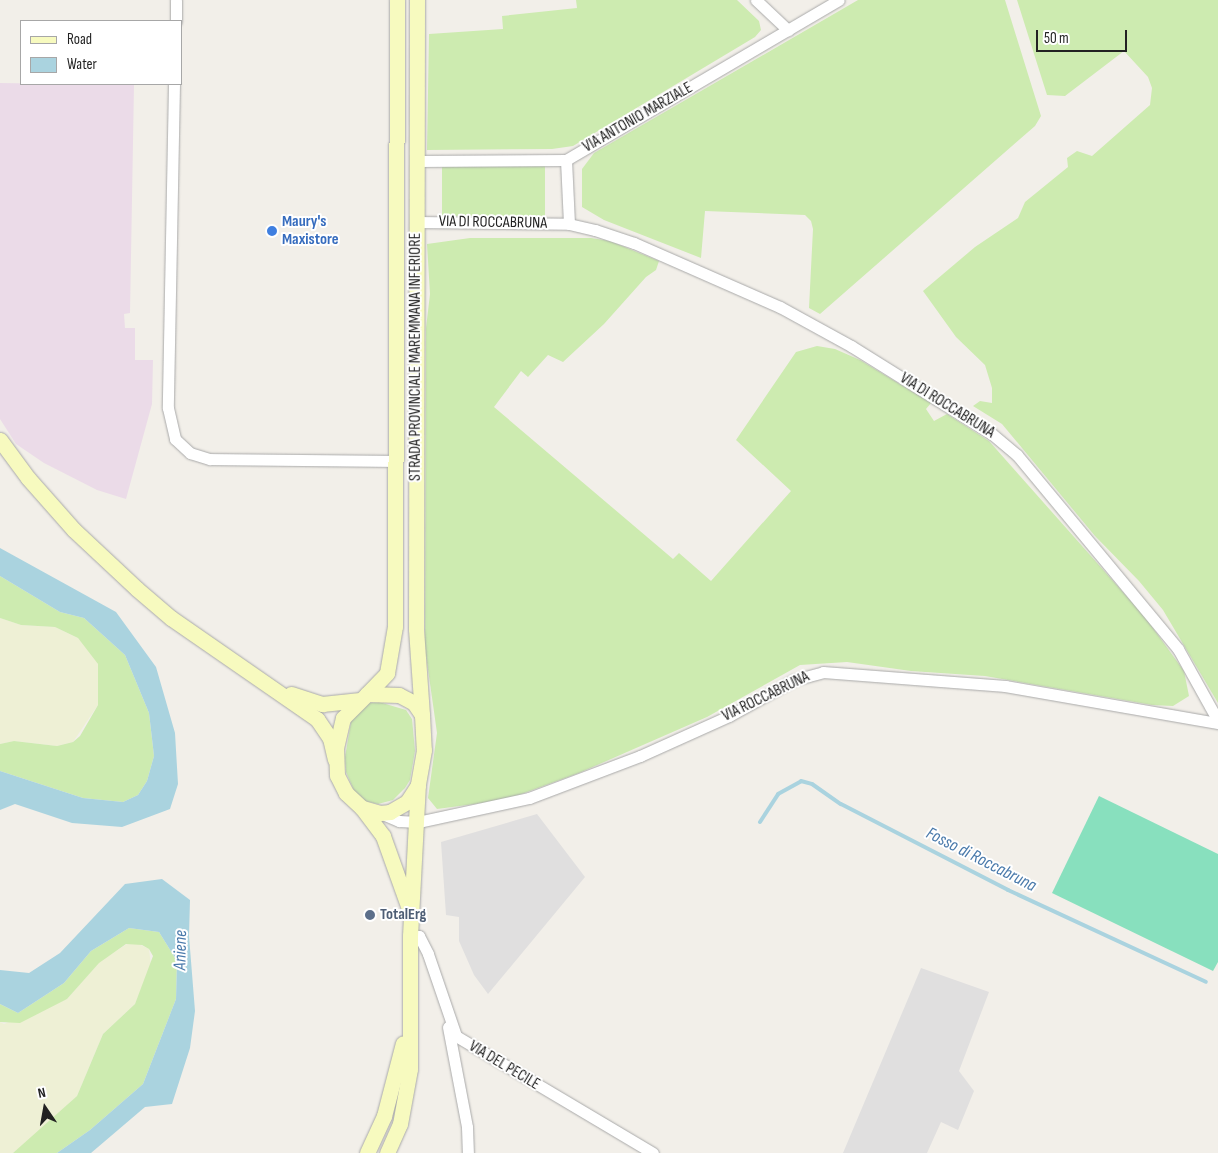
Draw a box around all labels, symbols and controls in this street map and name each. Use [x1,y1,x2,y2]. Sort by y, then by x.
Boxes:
legend [20,20,182,85]
scale bar [1038,20,1129,52]
text: 50 m [1044,29,1069,48]
text: Road [67,30,92,49]
text: Water [67,55,97,74]
street label: VIA ANTONIO MARZIALE [580,79,696,157]
place label: Maury's Maxistore [282,212,338,250]
street label: VIA DI ROCCABRUNA [439,212,547,234]
marker: Maury's Maxistore [266,225,278,237]
street label: STRADA PROVINCIALE MAREMMANA INFERIORE [406,233,426,481]
street label: VIA DI ROCCABRUNA [896,369,998,443]
street label: VIA ROCCABRUNA [719,668,813,726]
water label: Fosso di Roccabruna [922,823,1040,897]
place label: TotalErg [380,905,426,925]
marker: TotalErg [364,909,376,921]
water label: Aniene [170,930,192,970]
street label: VIA DEL PECILE [465,1037,543,1095]
north arrow [20,1083,70,1133]
text: N [36,1084,47,1102]

